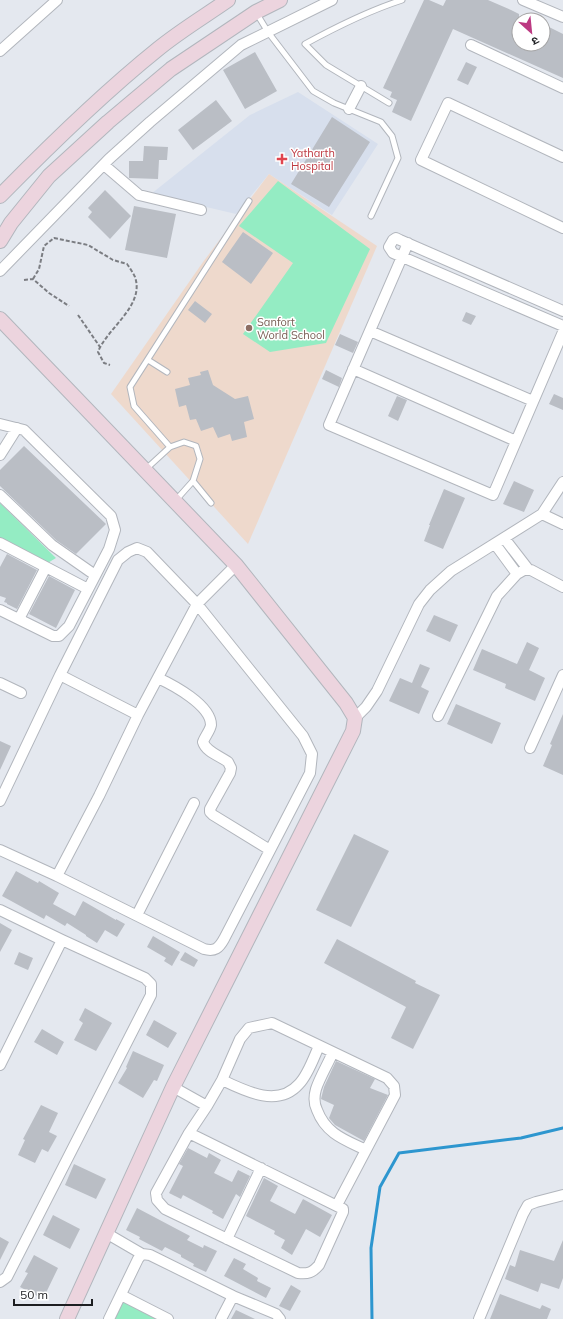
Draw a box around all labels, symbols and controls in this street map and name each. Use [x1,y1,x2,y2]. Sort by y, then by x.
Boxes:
north arrow [511,12,551,52]
text: उ [529,33,542,49]
place label: Yatharth Hospital [290,146,335,173]
marker: Yatharth Hospital [276,153,288,165]
place label: Sanfort World School [257,315,325,342]
marker: Sanfort World School [244,323,254,333]
scale bar [14,1281,92,1307]
text: 50 m [20,1287,48,1302]

